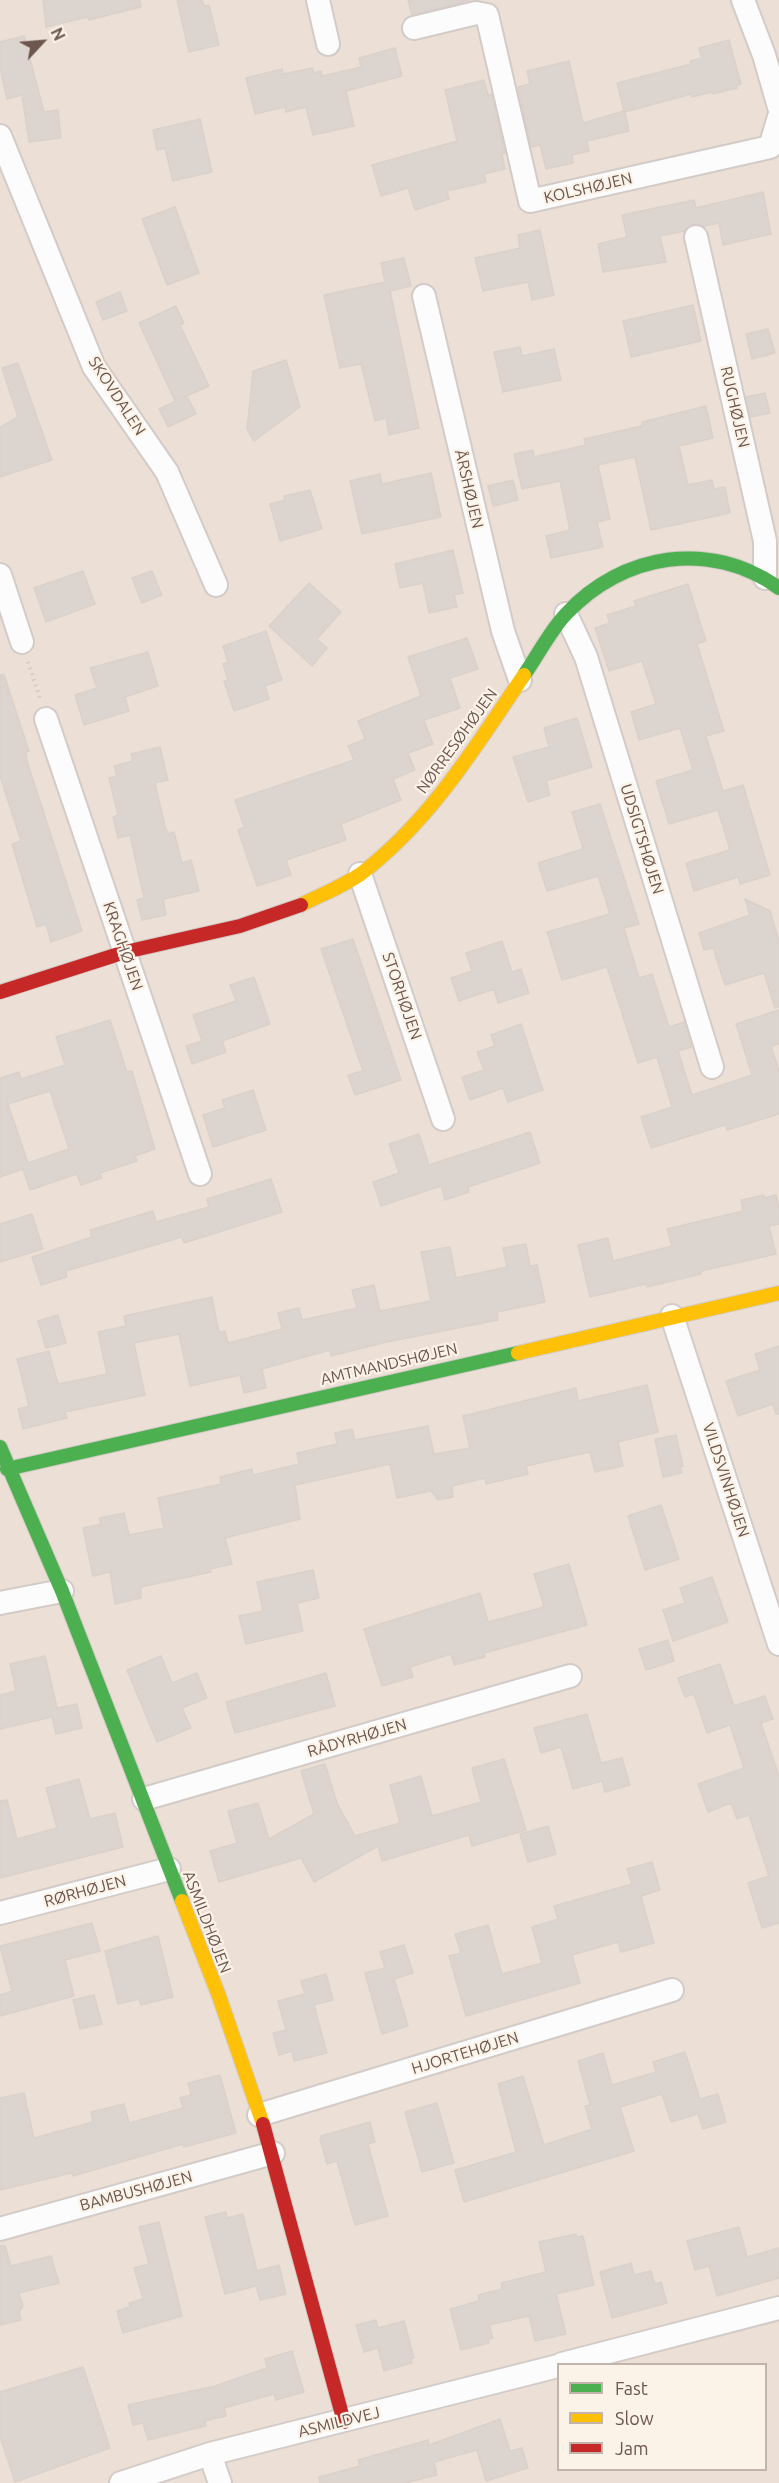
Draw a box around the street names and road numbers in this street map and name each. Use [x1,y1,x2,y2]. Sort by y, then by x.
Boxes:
street label: KOLSHØJEN [542,169,634,207]
street label: SKOVDALEN [84,353,150,439]
street label: RUGHØJEN [716,364,754,450]
street label: ÅRSHØJEN [451,448,487,530]
street label: NØRRESØHØJEN [412,685,502,797]
street label: UDSIGTSHØJEN [616,782,668,896]
street label: KRAGHØJEN [99,899,147,993]
street label: STORHØJEN [378,950,426,1042]
street label: AMTMANDSHØJEN [319,1339,459,1389]
street label: VILDSVINHØJEN [698,1420,754,1540]
street label: RÅDYRHØJEN [305,1715,409,1761]
street label: ASMILDHØJEN [179,1868,235,1976]
street label: RØRHØJEN [42,1871,128,1911]
street label: HJORTEHØJEN [409,2028,521,2078]
street label: BAMBUSHØJEN [78,2167,194,2215]
street label: ASMILDVEJ [296,2403,382,2441]

